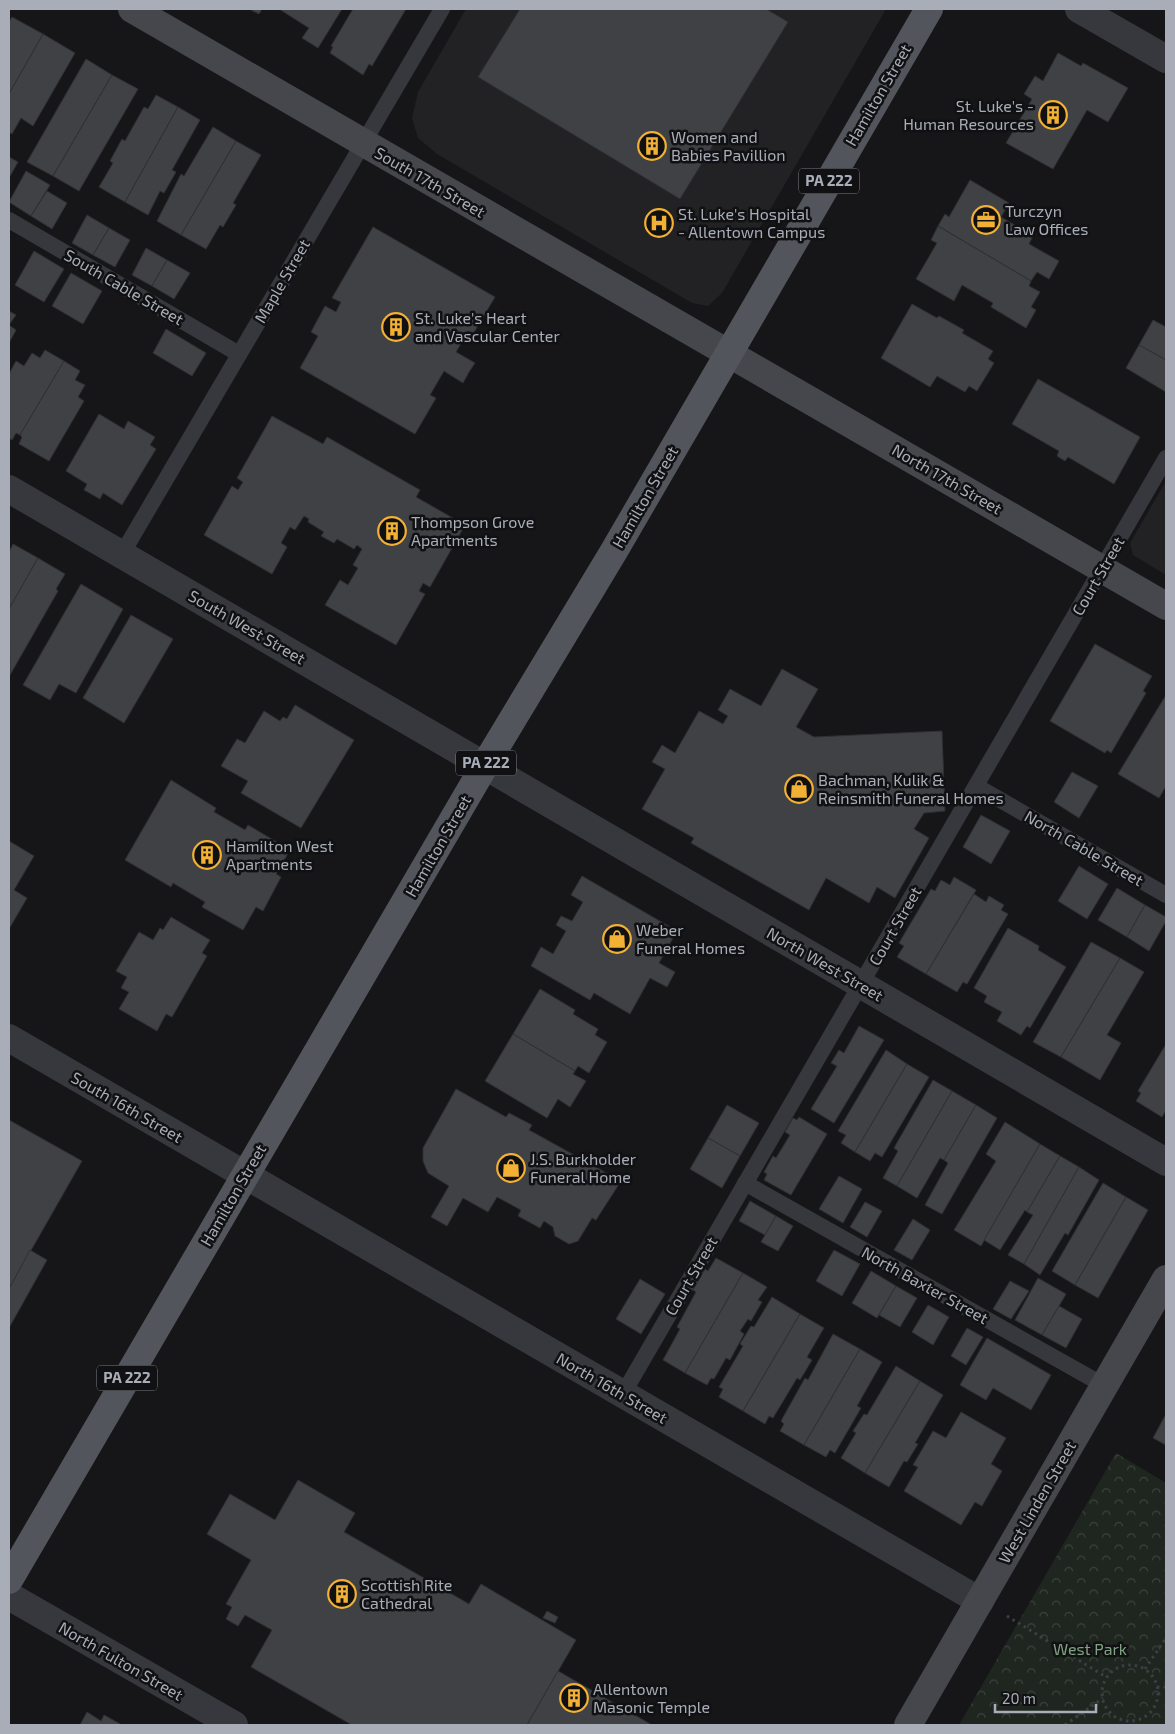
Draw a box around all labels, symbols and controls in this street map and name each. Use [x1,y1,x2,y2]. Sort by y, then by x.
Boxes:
street label: Hamilton Street [841,40,914,149]
place label: St. Luke's - Human Resources [903,96,1034,133]
building icon: St. Luke's - Human Resources [1038,100,1068,130]
place label: Women and Babies Pavillion [671,127,786,164]
building icon: Women and Babies Pavillion [637,131,667,161]
street label: South 17th Street [372,142,489,221]
road number: PA 222 [799,168,859,194]
place label: Turczyn Law Offices [1005,201,1088,238]
place label: St. Luke's Hospital - Allentown Campus [678,204,825,241]
office icon: Turczyn Law Offices [971,205,1001,235]
hospital icon: St. Luke's Hospital - Allentown Campus [644,208,674,238]
street label: Maple Street [250,236,313,326]
street label: South Cable Street [61,245,187,328]
place label: St. Luke's Heart and Vascular Center [415,308,560,345]
building icon: St. Luke's Heart and Vascular Center [381,312,411,342]
street label: North 17th Street [889,439,1006,518]
street label: Hamilton Street [608,442,681,551]
place label: Thompson Grove Apartments [411,512,534,549]
building icon: Thompson Grove Apartments [377,516,407,546]
street label: Court Street [1067,533,1128,619]
street label: South West Street [185,585,309,668]
road number: PA 222 [456,750,516,776]
place label: Bachman, Kulik & Reinsmith Funeral Homes [818,770,1004,807]
shop icon: Bachman, Kulik & Reinsmith Funeral Homes [784,774,814,804]
street label: Hamilton Street [401,791,474,900]
street label: North Cable Street [1021,806,1147,889]
place label: Hamilton West Apartments [226,836,334,873]
building icon: Hamilton West Apartments [192,840,222,870]
street label: Court Street [864,883,925,969]
place label: Weber Funeral Homes [636,920,745,957]
street label: North West Street [764,923,887,1005]
shop icon: Weber Funeral Homes [602,924,632,954]
street label: South 16th Street [68,1067,186,1146]
street label: Hamilton Street [196,1140,269,1249]
place label: J.S. Burkholder Funeral Home [530,1149,637,1186]
shop icon: J.S. Burkholder Funeral Home [496,1153,526,1183]
street label: Court Street [660,1233,721,1319]
street label: North Baxter Street [859,1242,992,1327]
street label: North 16th Street [554,1348,671,1427]
road number: PA 222 [97,1366,157,1390]
street label: West Linden Street [994,1437,1079,1566]
place label: Scottish Rite Cathedral [361,1575,452,1612]
building icon: Scottish Rite Cathedral [327,1579,357,1609]
street label: North Fulton Street [56,1617,187,1704]
park label: West Park [1053,1639,1127,1658]
place label: Allentown Masonic Temple [593,1679,710,1716]
scale bar [995,1682,1096,1714]
building icon: Allentown Masonic Temple [559,1683,589,1713]
text: 20 m [1002,1689,1036,1707]

